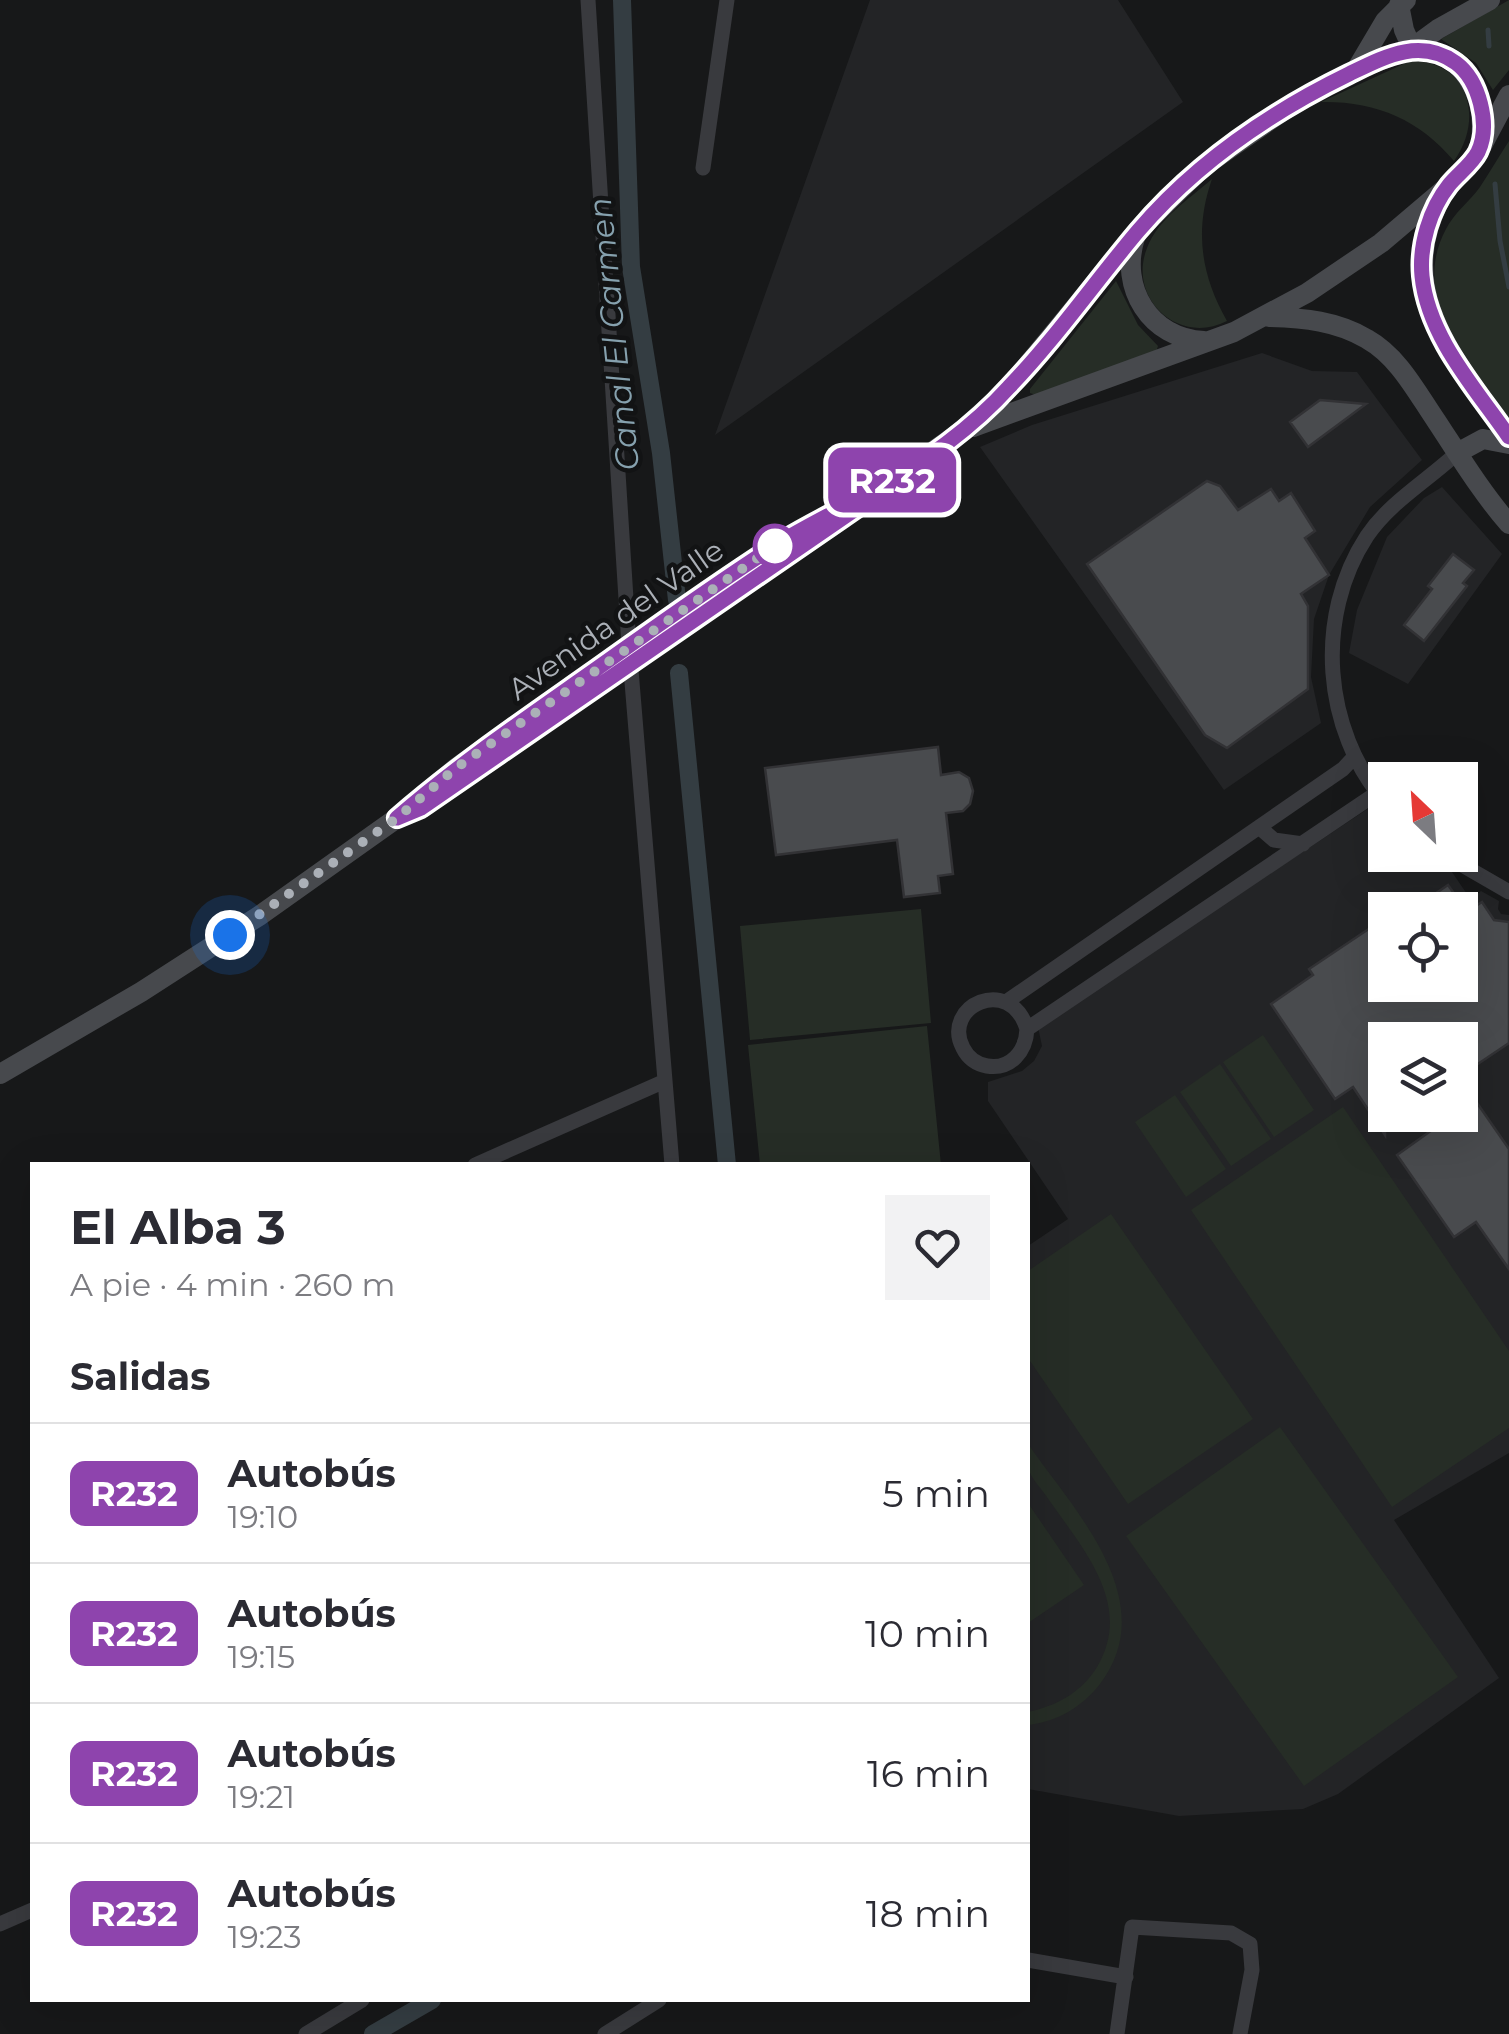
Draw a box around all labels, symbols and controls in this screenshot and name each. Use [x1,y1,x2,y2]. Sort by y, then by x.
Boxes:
water label: Canal El Carmen [580,196,647,472]
line badge: R232 [822,448,962,512]
text: R232 [848,459,936,502]
unlabelled marker [754,525,796,567]
street label: Avenida del Valle [501,531,731,708]
north arrow [1368,762,1478,872]
map controls [1368,762,1478,1132]
button: locate [1368,892,1478,1002]
your location [205,910,255,960]
button: layers [1368,1022,1478,1132]
button: heart [885,1195,990,1300]
text: El Alba 3 [70,1198,286,1256]
text: A pie · 4 min · 260 m [70,1265,395,1304]
text: Salidas [70,1353,211,1400]
text: Autobús [228,1450,396,1497]
text: 5 min [882,1470,990,1517]
text: R232 [90,1472,178,1515]
text: 19:10 [228,1497,298,1536]
text: Autobús [228,1590,396,1637]
text: 10 min [865,1610,990,1657]
text: R232 [90,1612,178,1655]
text: 19:15 [228,1637,295,1676]
text: Autobús [228,1730,396,1777]
text: 16 min [867,1750,990,1797]
text: R232 [90,1752,178,1795]
text: 19:21 [228,1777,295,1816]
text: Autobús [228,1870,396,1917]
text: 18 min [866,1890,990,1937]
text: R232 [90,1892,178,1935]
text: 19:23 [228,1917,302,1956]

